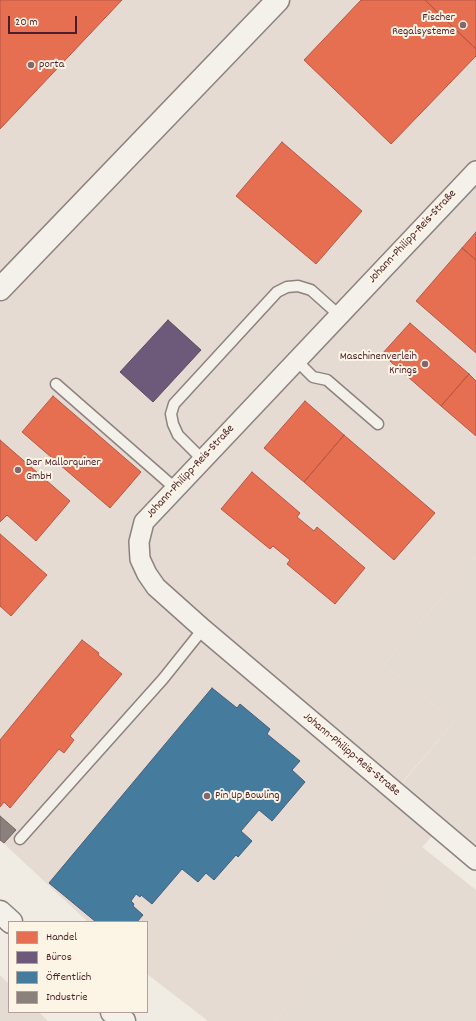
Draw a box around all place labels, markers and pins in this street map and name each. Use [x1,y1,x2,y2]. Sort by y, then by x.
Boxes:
place label: Fischer Regalsysteme [392,11,455,39]
marker: Fischer Regalsysteme [458,20,468,30]
place label: porta [39,58,64,72]
marker: porta [26,60,36,70]
place label: Maschinenverleih Krings [340,350,417,378]
marker: Maschinenverleih Krings [420,359,430,369]
place label: Der Mallorquiner GmbH [26,456,101,484]
marker: Der Mallorquiner GmbH [13,465,23,475]
place label: Pin Up Bowling [215,789,280,803]
marker: Pin Up Bowling [202,791,212,801]

